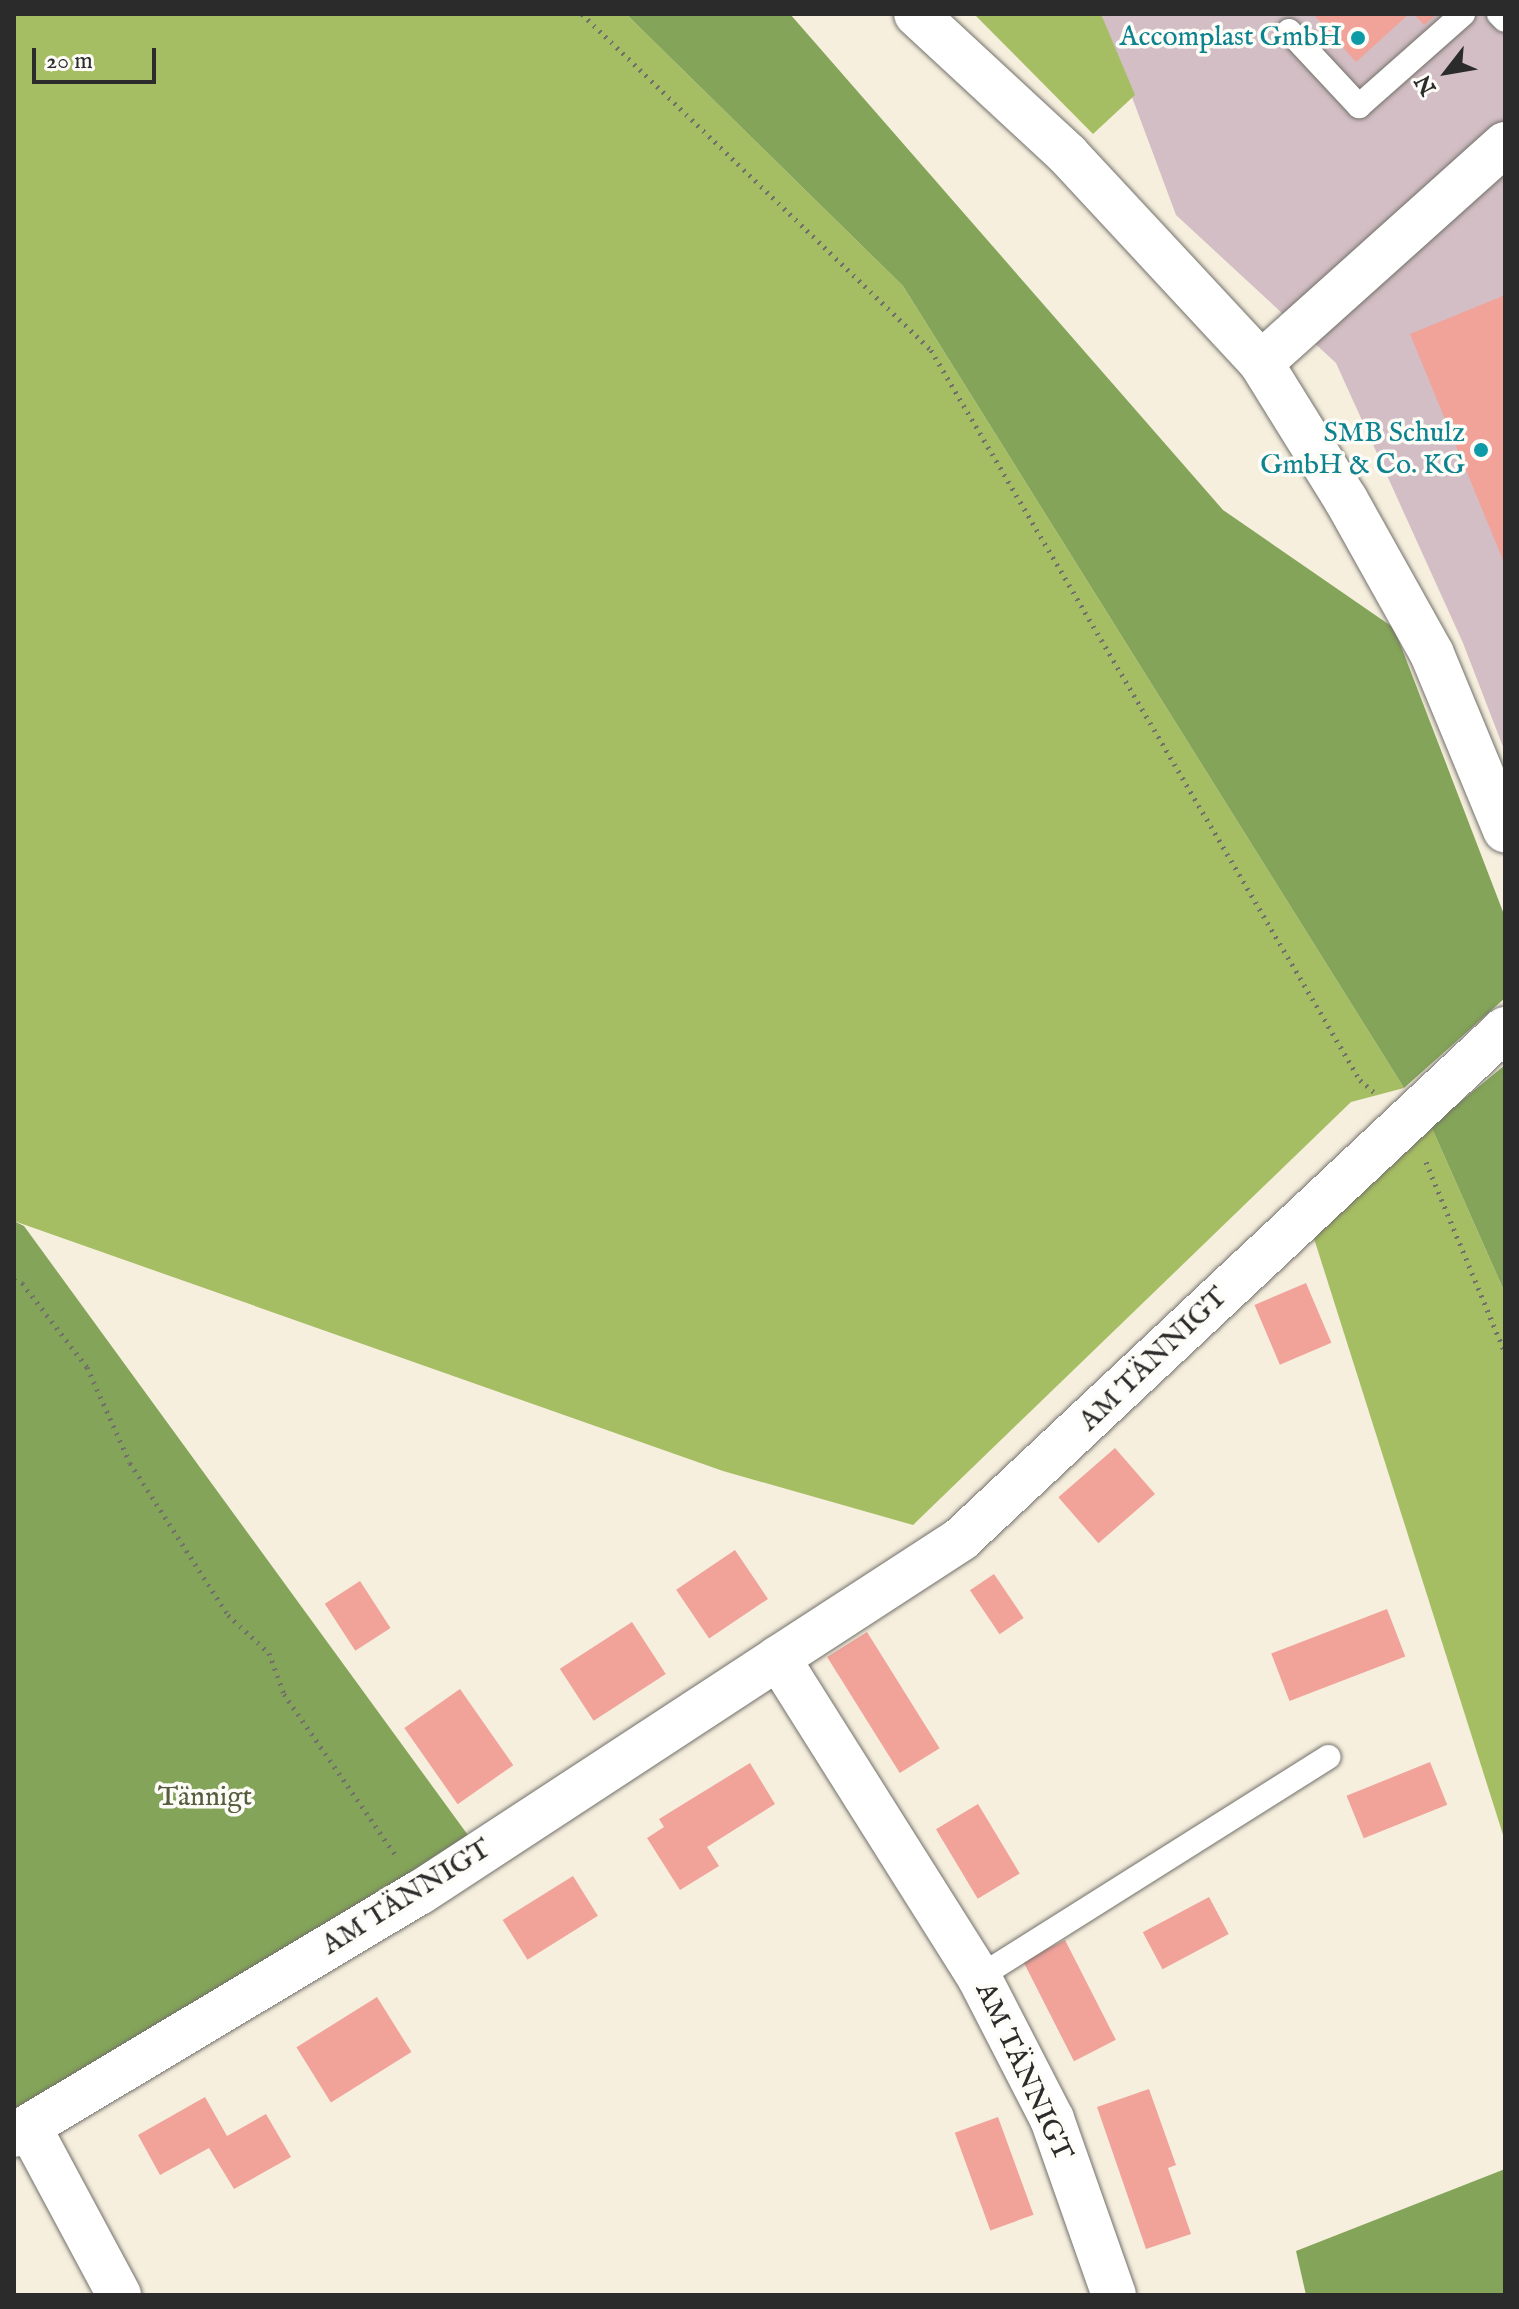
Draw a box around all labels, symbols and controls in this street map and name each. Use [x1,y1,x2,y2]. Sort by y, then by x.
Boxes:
place label: Accomplast GmbH [1120,21,1342,55]
marker: Accomplast GmbH [1349,29,1367,47]
scale bar [36,32,160,82]
north arrow [1407,32,1487,112]
text: 20 m [46,46,93,77]
text: N [1410,69,1443,100]
place label: SMB Schulz GmbH & Co. KG [1260,417,1465,483]
marker: SMB Schulz GmbH & Co. KG [1472,441,1490,459]
street label: AM TÄNNIGT [1073,1281,1235,1439]
park label: Tännigt [158,1781,252,1815]
street label: AM TÄNNIGT [317,1833,497,1963]
street label: AM TÄNNIGT [967,1978,1079,2166]

